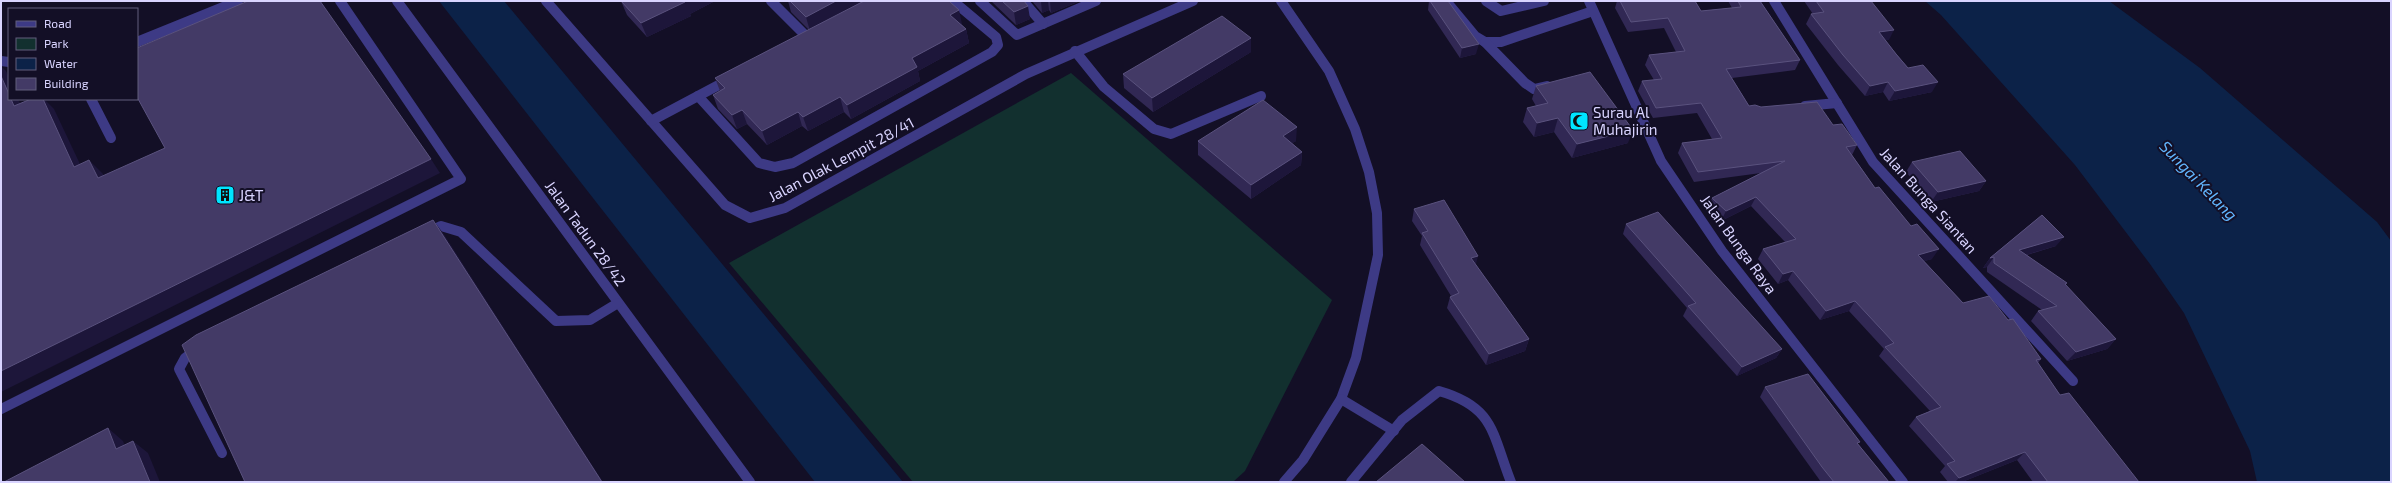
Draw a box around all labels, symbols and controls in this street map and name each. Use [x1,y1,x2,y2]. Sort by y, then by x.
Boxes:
legend [8,8,138,100]
text: Road [44,16,72,30]
text: Park [44,36,69,50]
text: Water [44,56,78,70]
text: Building [44,76,89,90]
place label: Surau Al Muhajirin [1593,103,1658,139]
mosque icon: Surau Al Muhajirin [1568,110,1590,132]
street label: Jalan Olak Lempit 28/41 [765,113,917,205]
water label: Sungai Kelang [2156,136,2242,224]
street label: Jalan Bunga Siantan [1877,143,1981,257]
street label: Jalan Tadun 28/42 [542,177,630,289]
building icon: J&T [214,184,236,206]
place label: J&T [239,186,264,204]
street label: Jalan Bunga Raya [1697,191,1781,297]

